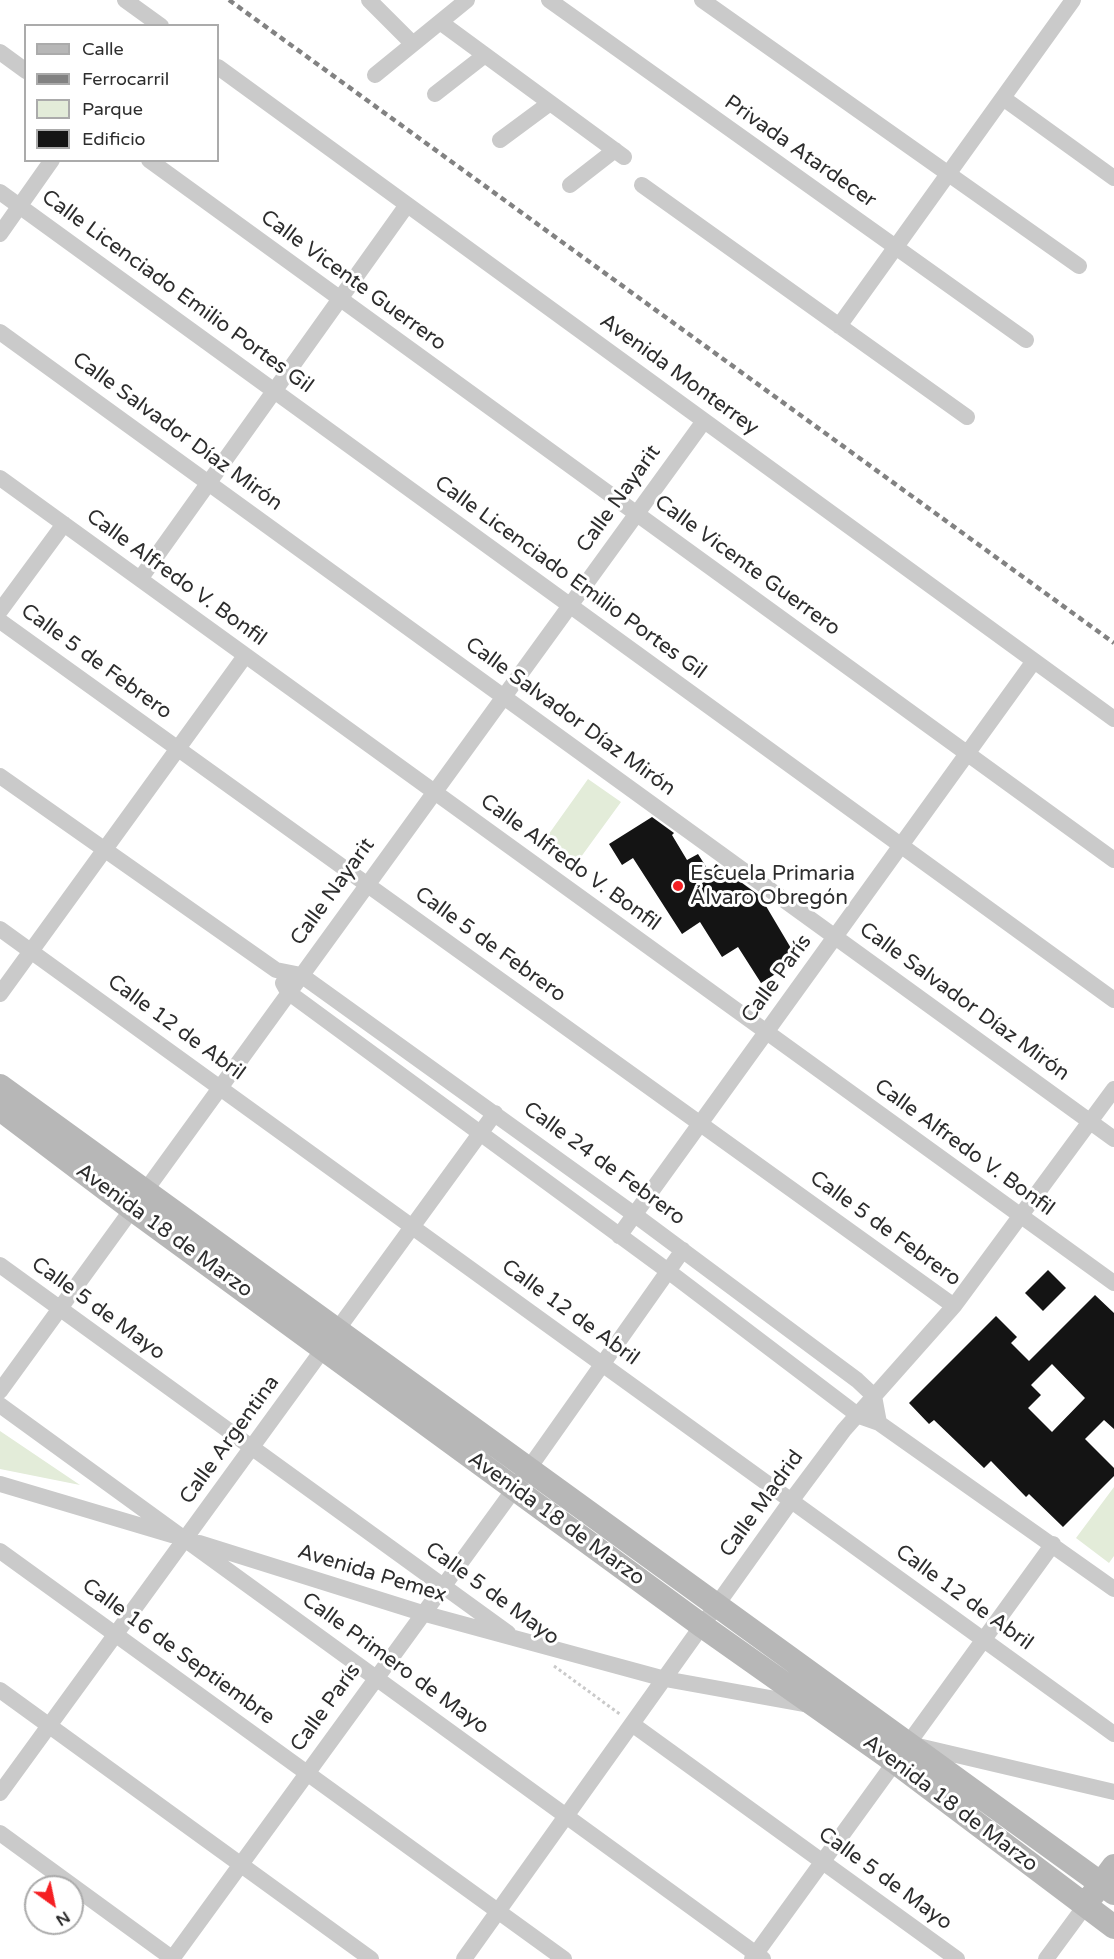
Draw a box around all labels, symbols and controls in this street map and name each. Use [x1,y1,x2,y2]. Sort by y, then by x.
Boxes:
legend [24,24,219,162]
text: Calle [82,38,124,60]
text: Ferrocarril [82,68,169,90]
street label: Privada Atardecer [719,90,881,214]
text: Parque [82,98,143,120]
text: Edificio [82,128,146,150]
street label: Calle Licenciado Emilio Portes Gil [36,185,318,399]
street label: Calle Vicente Guerrero [255,205,451,357]
street label: Avenida Monterrey [595,309,763,441]
street label: Calle Salvador Díaz Mirón [67,347,287,517]
street label: Calle Nayarit [572,440,666,558]
street label: Calle Licenciado Emilio Portes Gil [429,471,711,685]
street label: Calle Vicente Guerrero [649,490,845,642]
street label: Calle Alfredo V. Bonfil [81,504,271,652]
street label: Calle 5 de Febrero [16,599,176,725]
street label: Calle Salvador Díaz Mirón [460,632,680,802]
street label: Calle Alfredo V. Bonfil [475,789,665,937]
street label: Calle Nayarit [286,833,380,951]
place label: Escuela Primaria Álvaro Obregón [690,861,855,911]
marker: Escuela Primaria Álvaro Obregón [671,879,685,893]
street label: Calle 5 de Febrero [410,882,570,1008]
street label: Calle Salvador Díaz Mirón [854,917,1074,1087]
street label: Calle París [737,930,817,1028]
street label: Calle 12 de Abril [102,970,250,1086]
street label: Calle Alfredo V. Bonfil [869,1074,1059,1222]
street label: Calle 24 de Febrero [518,1097,690,1231]
street label: Avenida 18 de Marzo [71,1158,257,1304]
street label: Calle 5 de Febrero [805,1166,965,1292]
street label: Calle 5 de Mayo [26,1252,170,1366]
street label: Calle 12 de Abril [496,1255,644,1371]
street label: Calle Argentina [175,1371,285,1509]
street label: Avenida 18 de Marzo [463,1446,649,1592]
street label: Calle Madrid [715,1446,809,1562]
street label: Calle 5 de Mayo [420,1537,564,1651]
street label: Avenida Pemex [294,1539,450,1609]
street label: Calle 12 de Abril [890,1540,1038,1656]
street label: Calle 16 de Septiembre [77,1574,279,1730]
street label: Calle Primero de Mayo [297,1588,493,1740]
street label: Calle París [286,1659,366,1757]
street label: Avenida 18 de Marzo [858,1730,1042,1878]
street label: Calle 5 de Mayo [813,1822,957,1936]
north arrow [24,1875,84,1935]
text: N [52,1907,74,1930]

